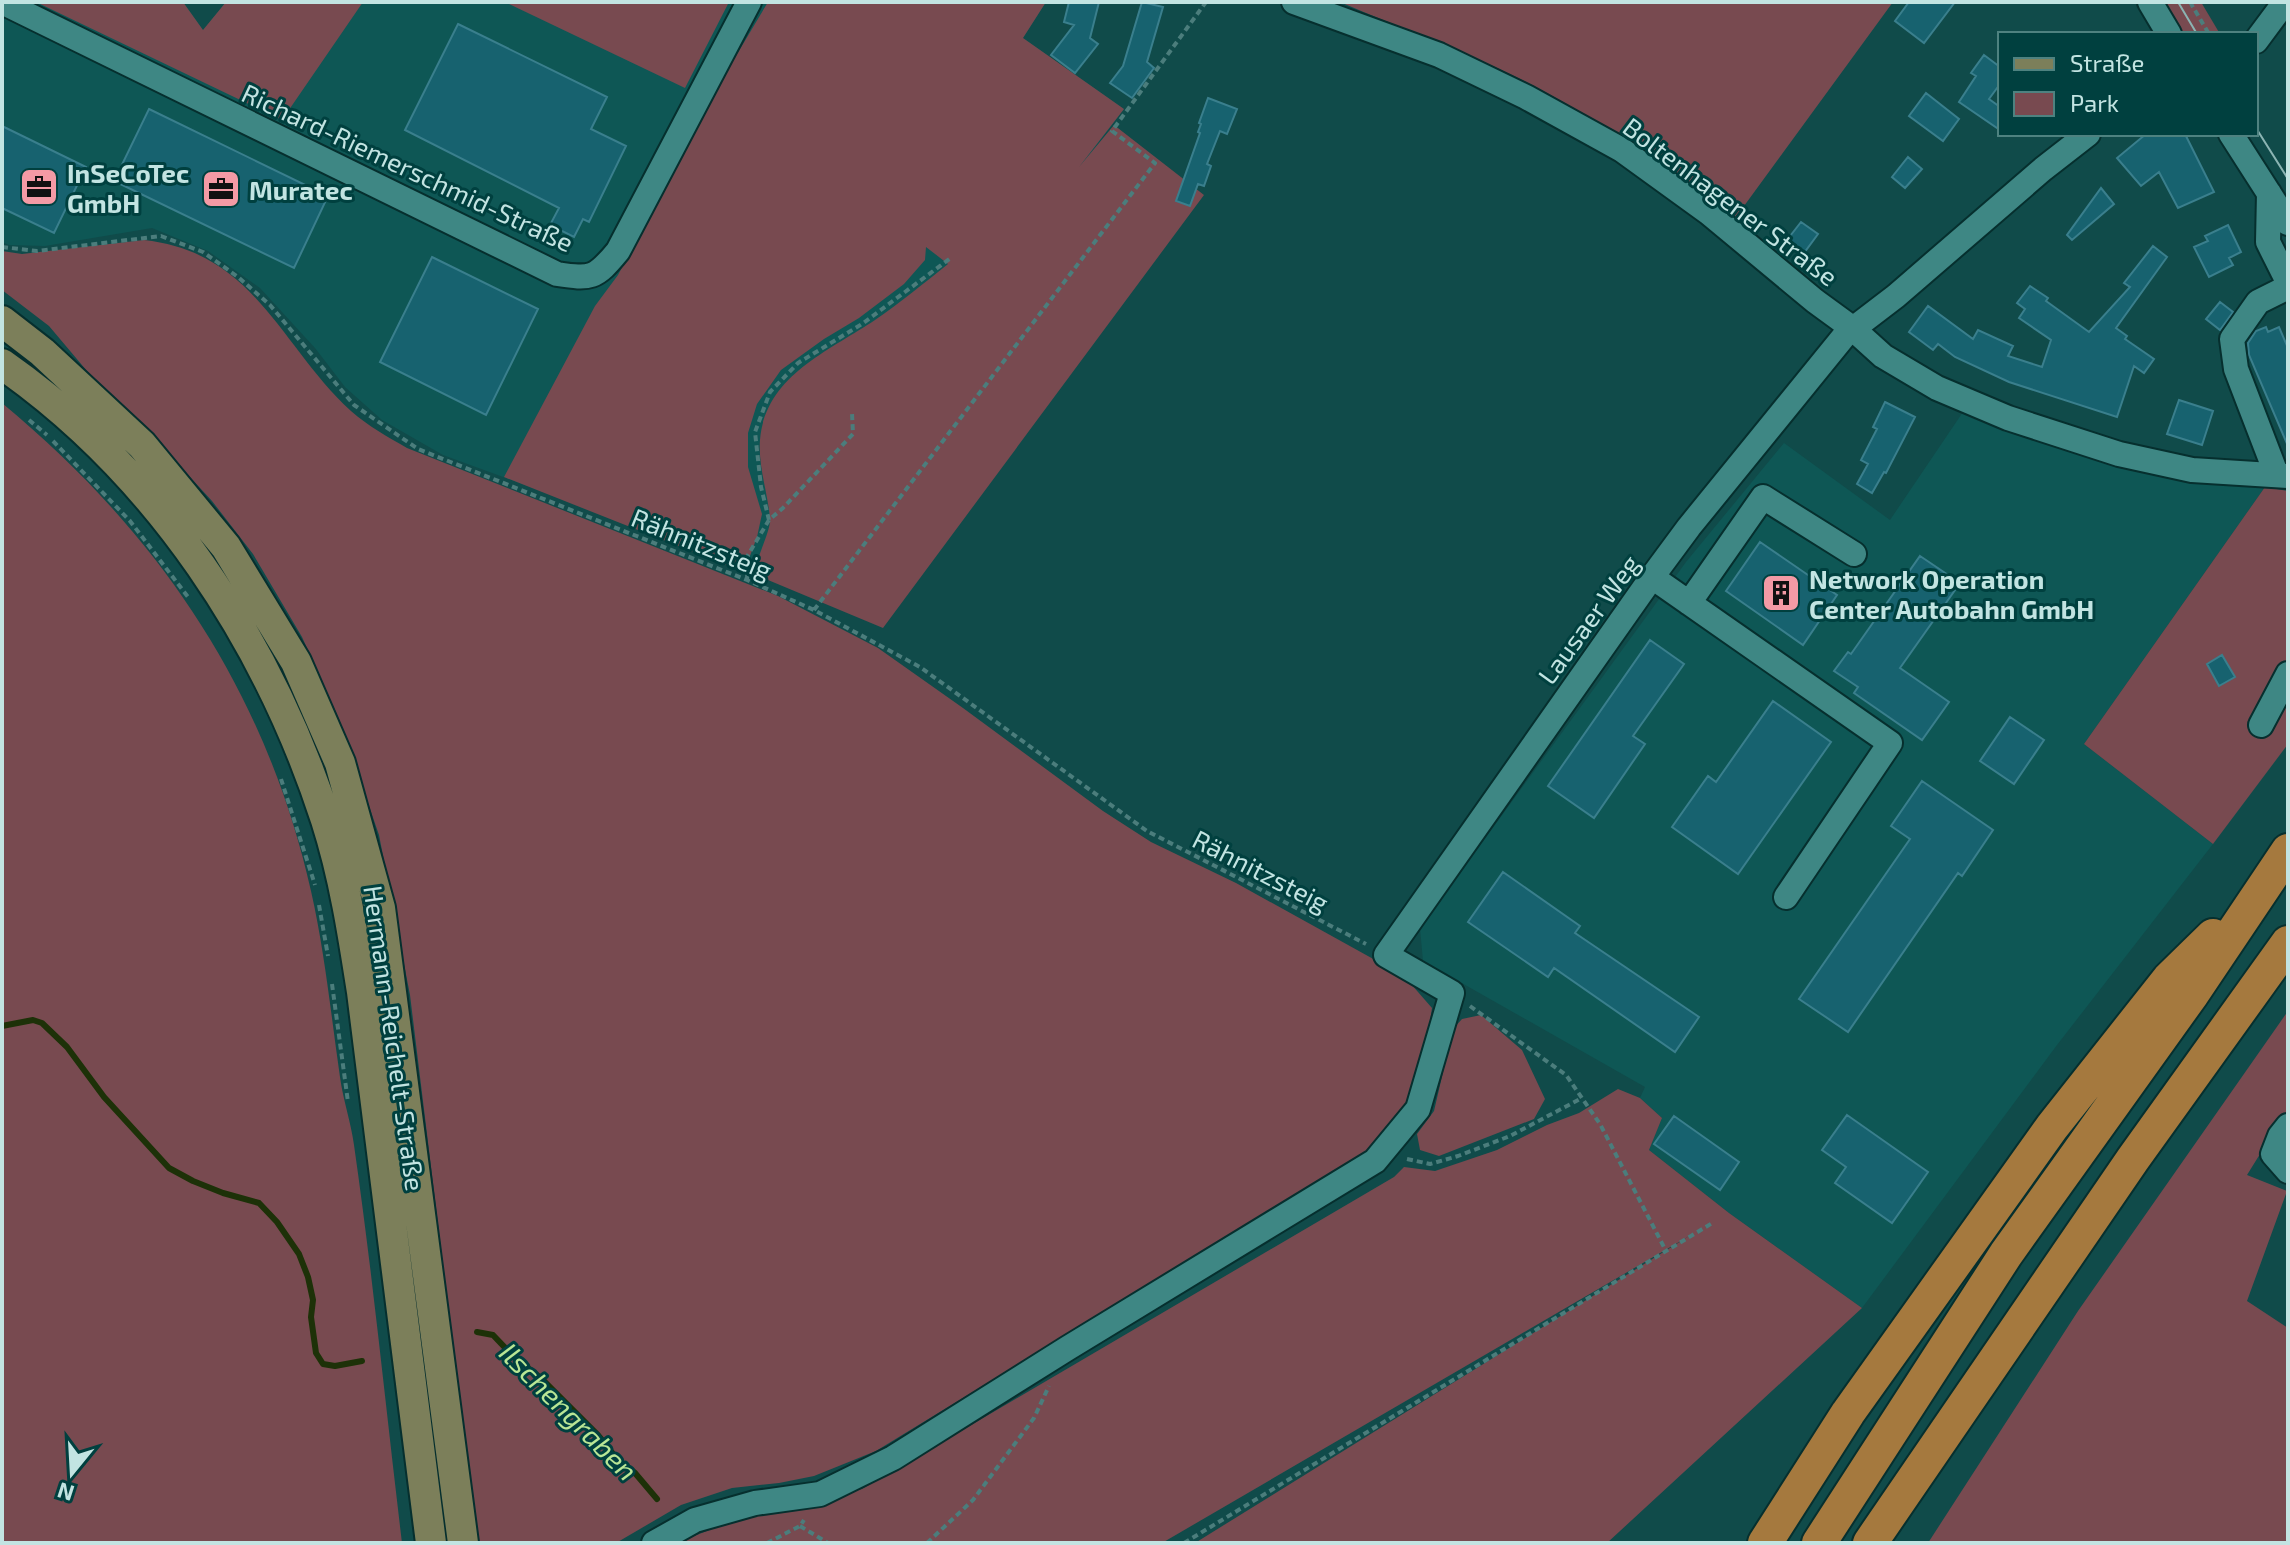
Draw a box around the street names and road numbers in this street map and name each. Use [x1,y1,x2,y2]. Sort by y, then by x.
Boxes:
street label: Richard-Riemerschmid-Straße [237,76,579,258]
street label: Boltenhagener Straße [1618,110,1844,292]
street label: Rähnitzsteig [627,501,777,585]
street label: Lausaer Weg [1531,548,1645,690]
street label: Rähnitzsteig [1188,823,1334,917]
street label: Hermann-Reichelt-Straße [358,883,432,1193]

